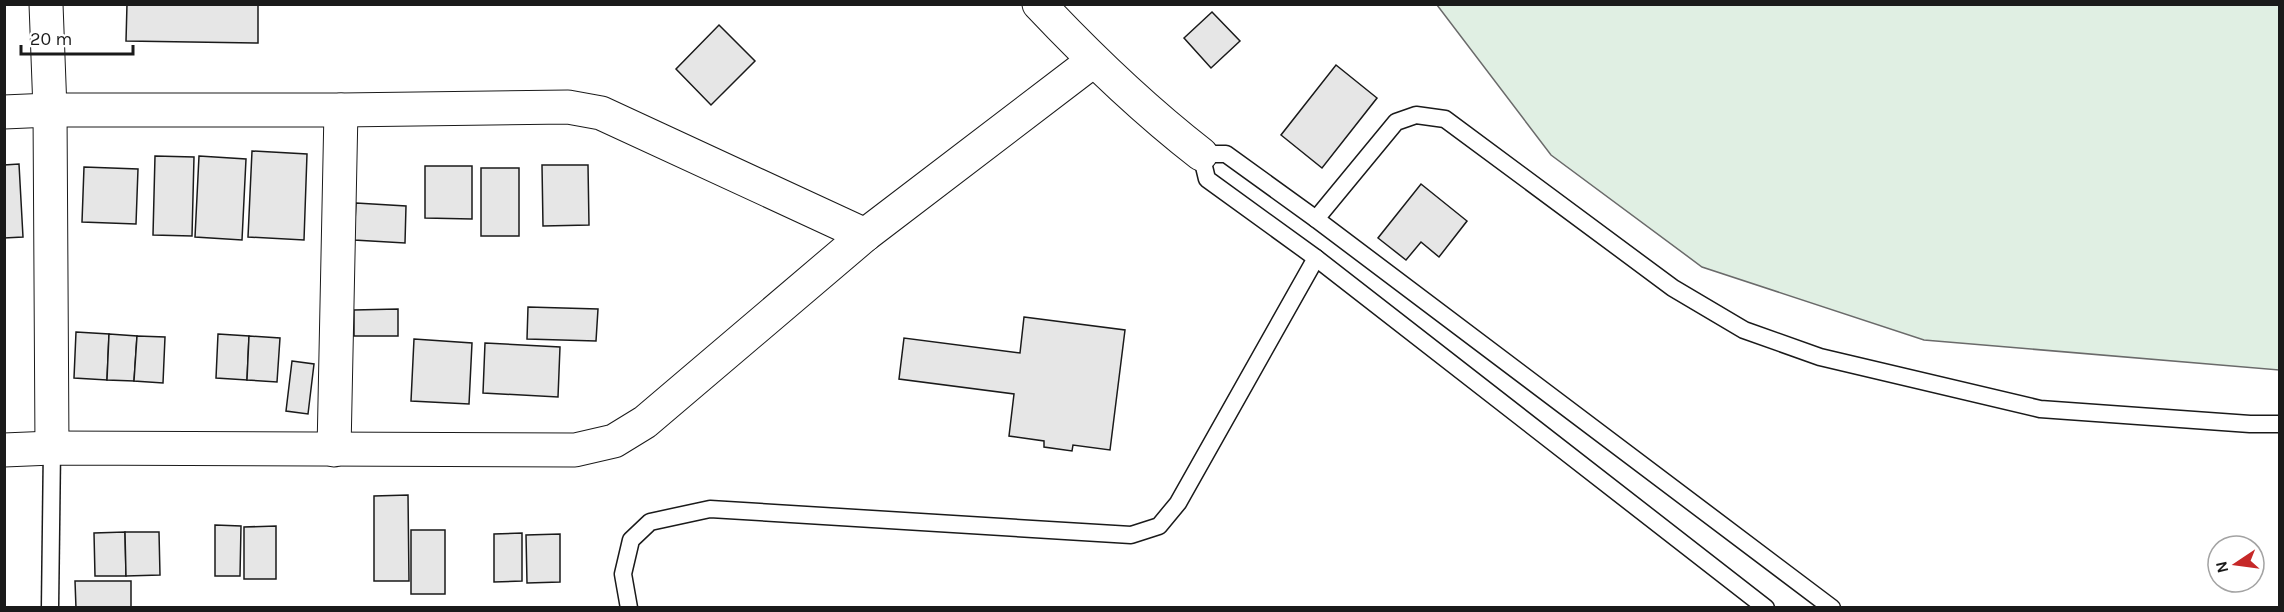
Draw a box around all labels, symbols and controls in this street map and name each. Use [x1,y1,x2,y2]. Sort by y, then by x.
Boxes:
scale bar [21,18,134,56]
text: 20 m [30,28,72,50]
north arrow [2206,534,2266,594]
text: N [2211,560,2232,575]

